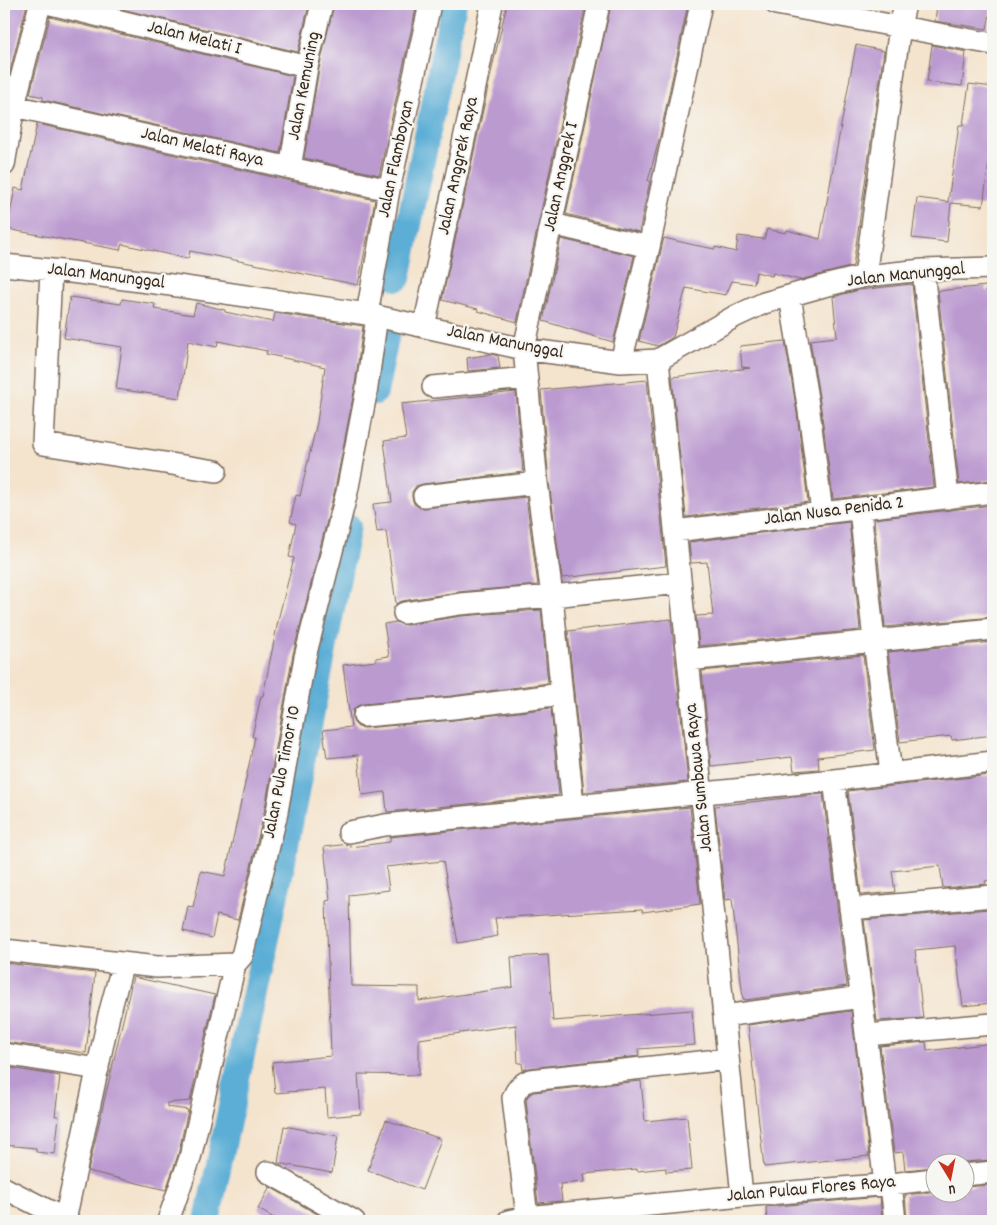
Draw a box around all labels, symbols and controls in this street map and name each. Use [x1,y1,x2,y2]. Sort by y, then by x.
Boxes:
street label: Jalan Melati I [144,14,244,64]
street label: Jalan Kemuning [281,29,329,143]
street label: Jalan Anggrek Raya [431,93,487,238]
street label: Jalan Flamboyan [371,98,423,220]
street label: Jalan Anggrek I [537,120,587,234]
street label: Jalan Melati Raya [138,121,267,175]
street label: Jalan Manunggal [46,256,167,298]
street label: Jalan Manunggal [846,256,967,296]
street label: Jalan Manunggal [444,318,566,368]
street label: Jalan Nusa Penida 2 [762,490,906,534]
street label: Jalan Sumbawa Raya [679,701,721,854]
street label: Jalan Pulo Timor 10 [257,703,309,841]
north arrow [924,1152,974,1202]
street label: Jalan Pulau Flores Raya [726,1169,898,1211]
text: U [947,1178,957,1199]

